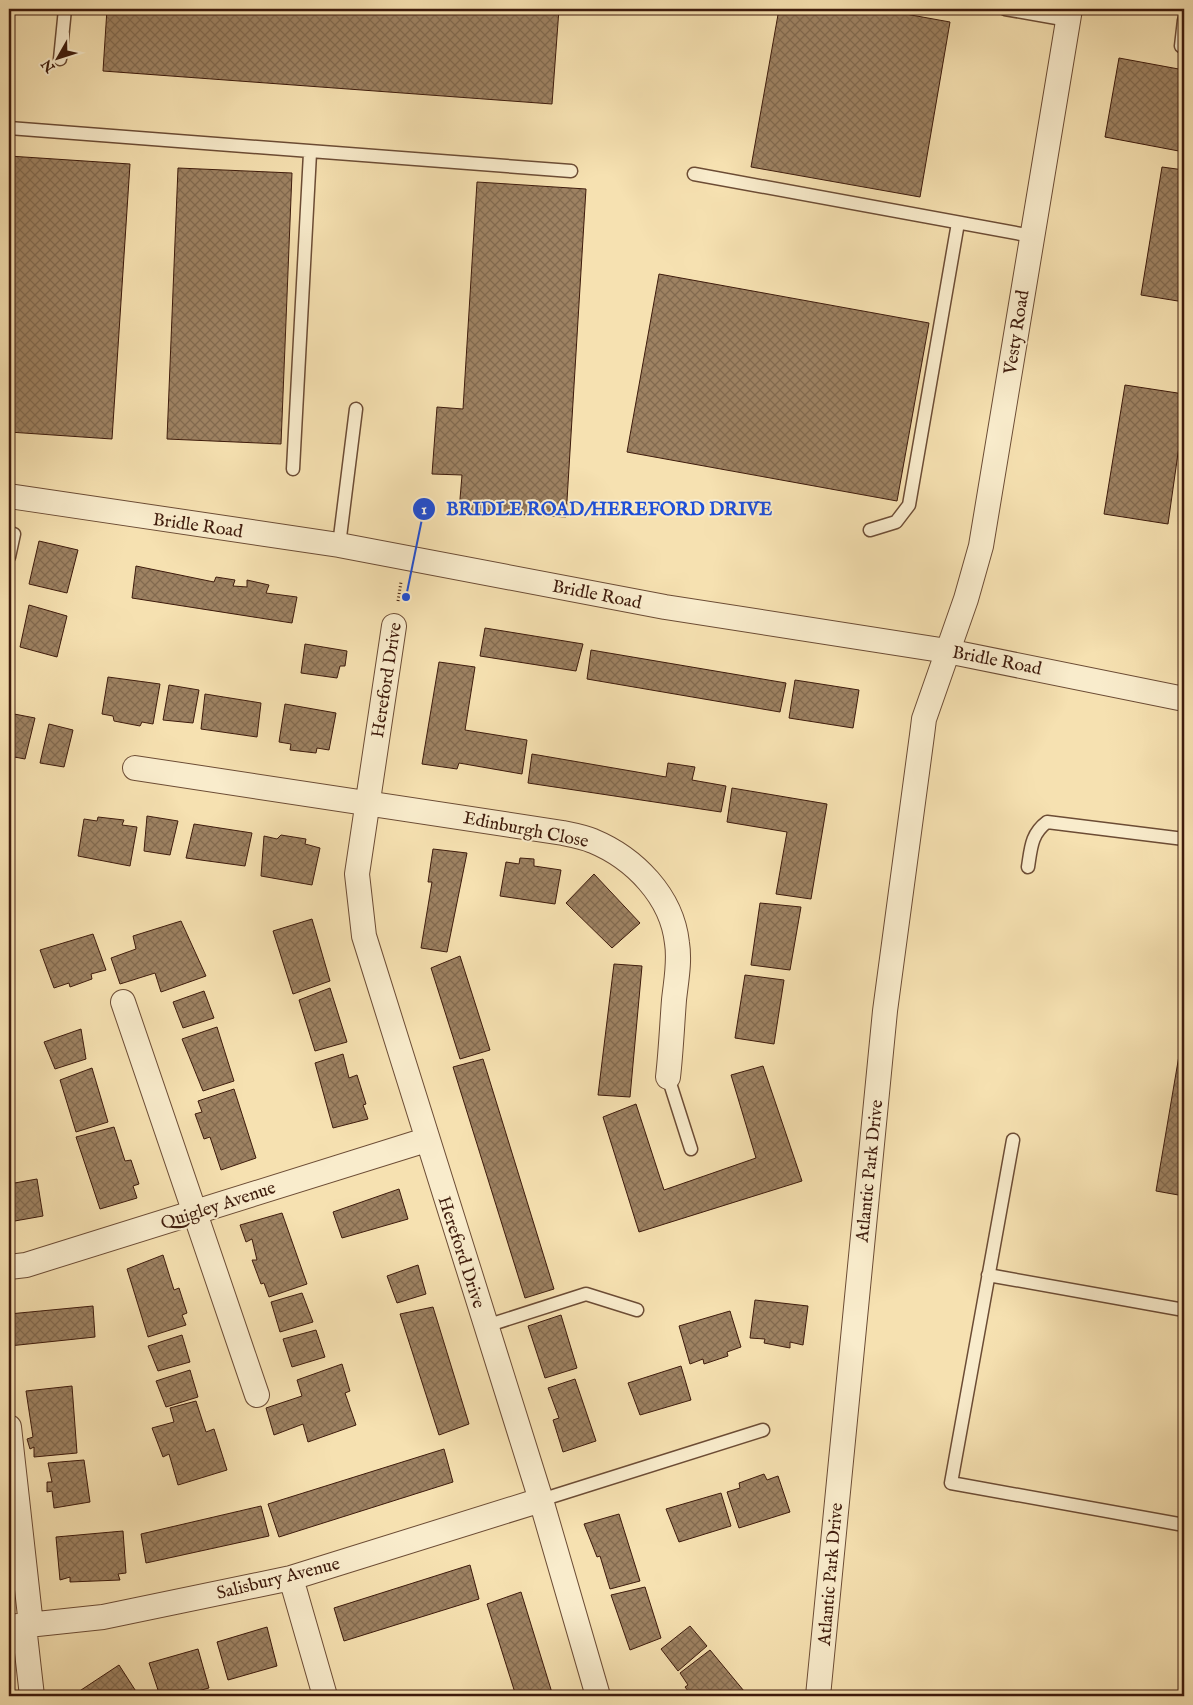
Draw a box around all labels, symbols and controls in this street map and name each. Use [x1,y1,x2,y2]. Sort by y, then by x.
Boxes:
north arrow [32,32,82,82]
text: N [38,55,60,77]
street label: Vesty Road [999,288,1036,377]
callout: BRIDLE ROAD/HEREFORD DRIVE [411,492,782,526]
text: BRIDLE ROAD/HEREFORD DRIVE [446,498,772,522]
text: 1 [421,500,427,519]
street label: Bridle Road [151,509,245,544]
street label: Bridle Road [550,576,644,615]
street label: Hereford Drive [367,621,408,740]
street label: Bridle Road [950,642,1044,681]
street label: Edinburgh Close [461,807,590,854]
street label: Atlantic Park Drive [851,1099,889,1245]
street label: Quigley Avenue [158,1177,279,1236]
street label: Hereford Drive [432,1194,490,1311]
street label: Atlantic Park Drive [814,1502,849,1647]
street label: Salisbury Avenue [214,1553,342,1606]

